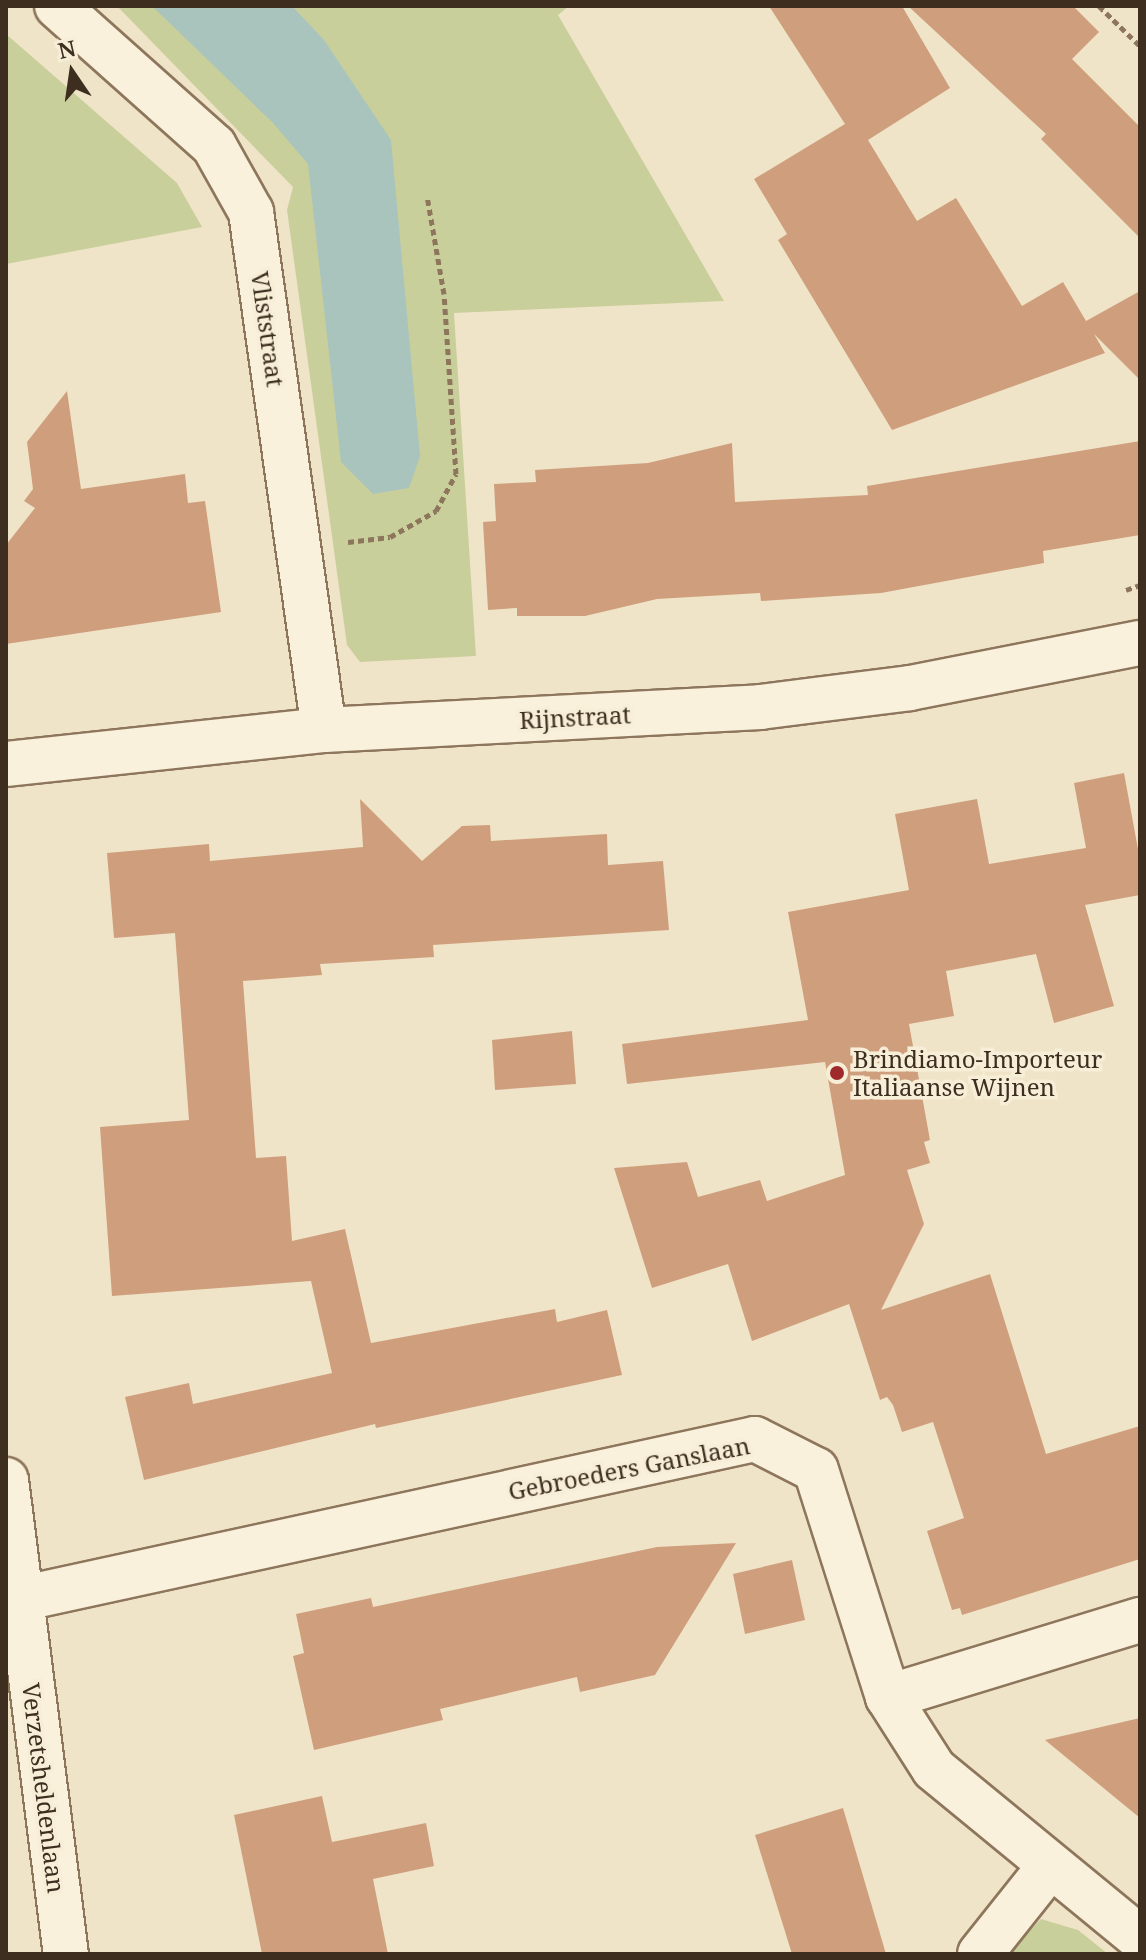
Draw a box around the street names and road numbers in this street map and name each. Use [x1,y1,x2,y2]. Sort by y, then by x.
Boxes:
street label: Vliststraat [246,269,290,389]
street label: Rijnstraat [518,700,632,734]
street label: Gebroeders Ganslaan [506,1430,752,1506]
street label: Verzetsheldenlaan [17,1681,71,1895]

